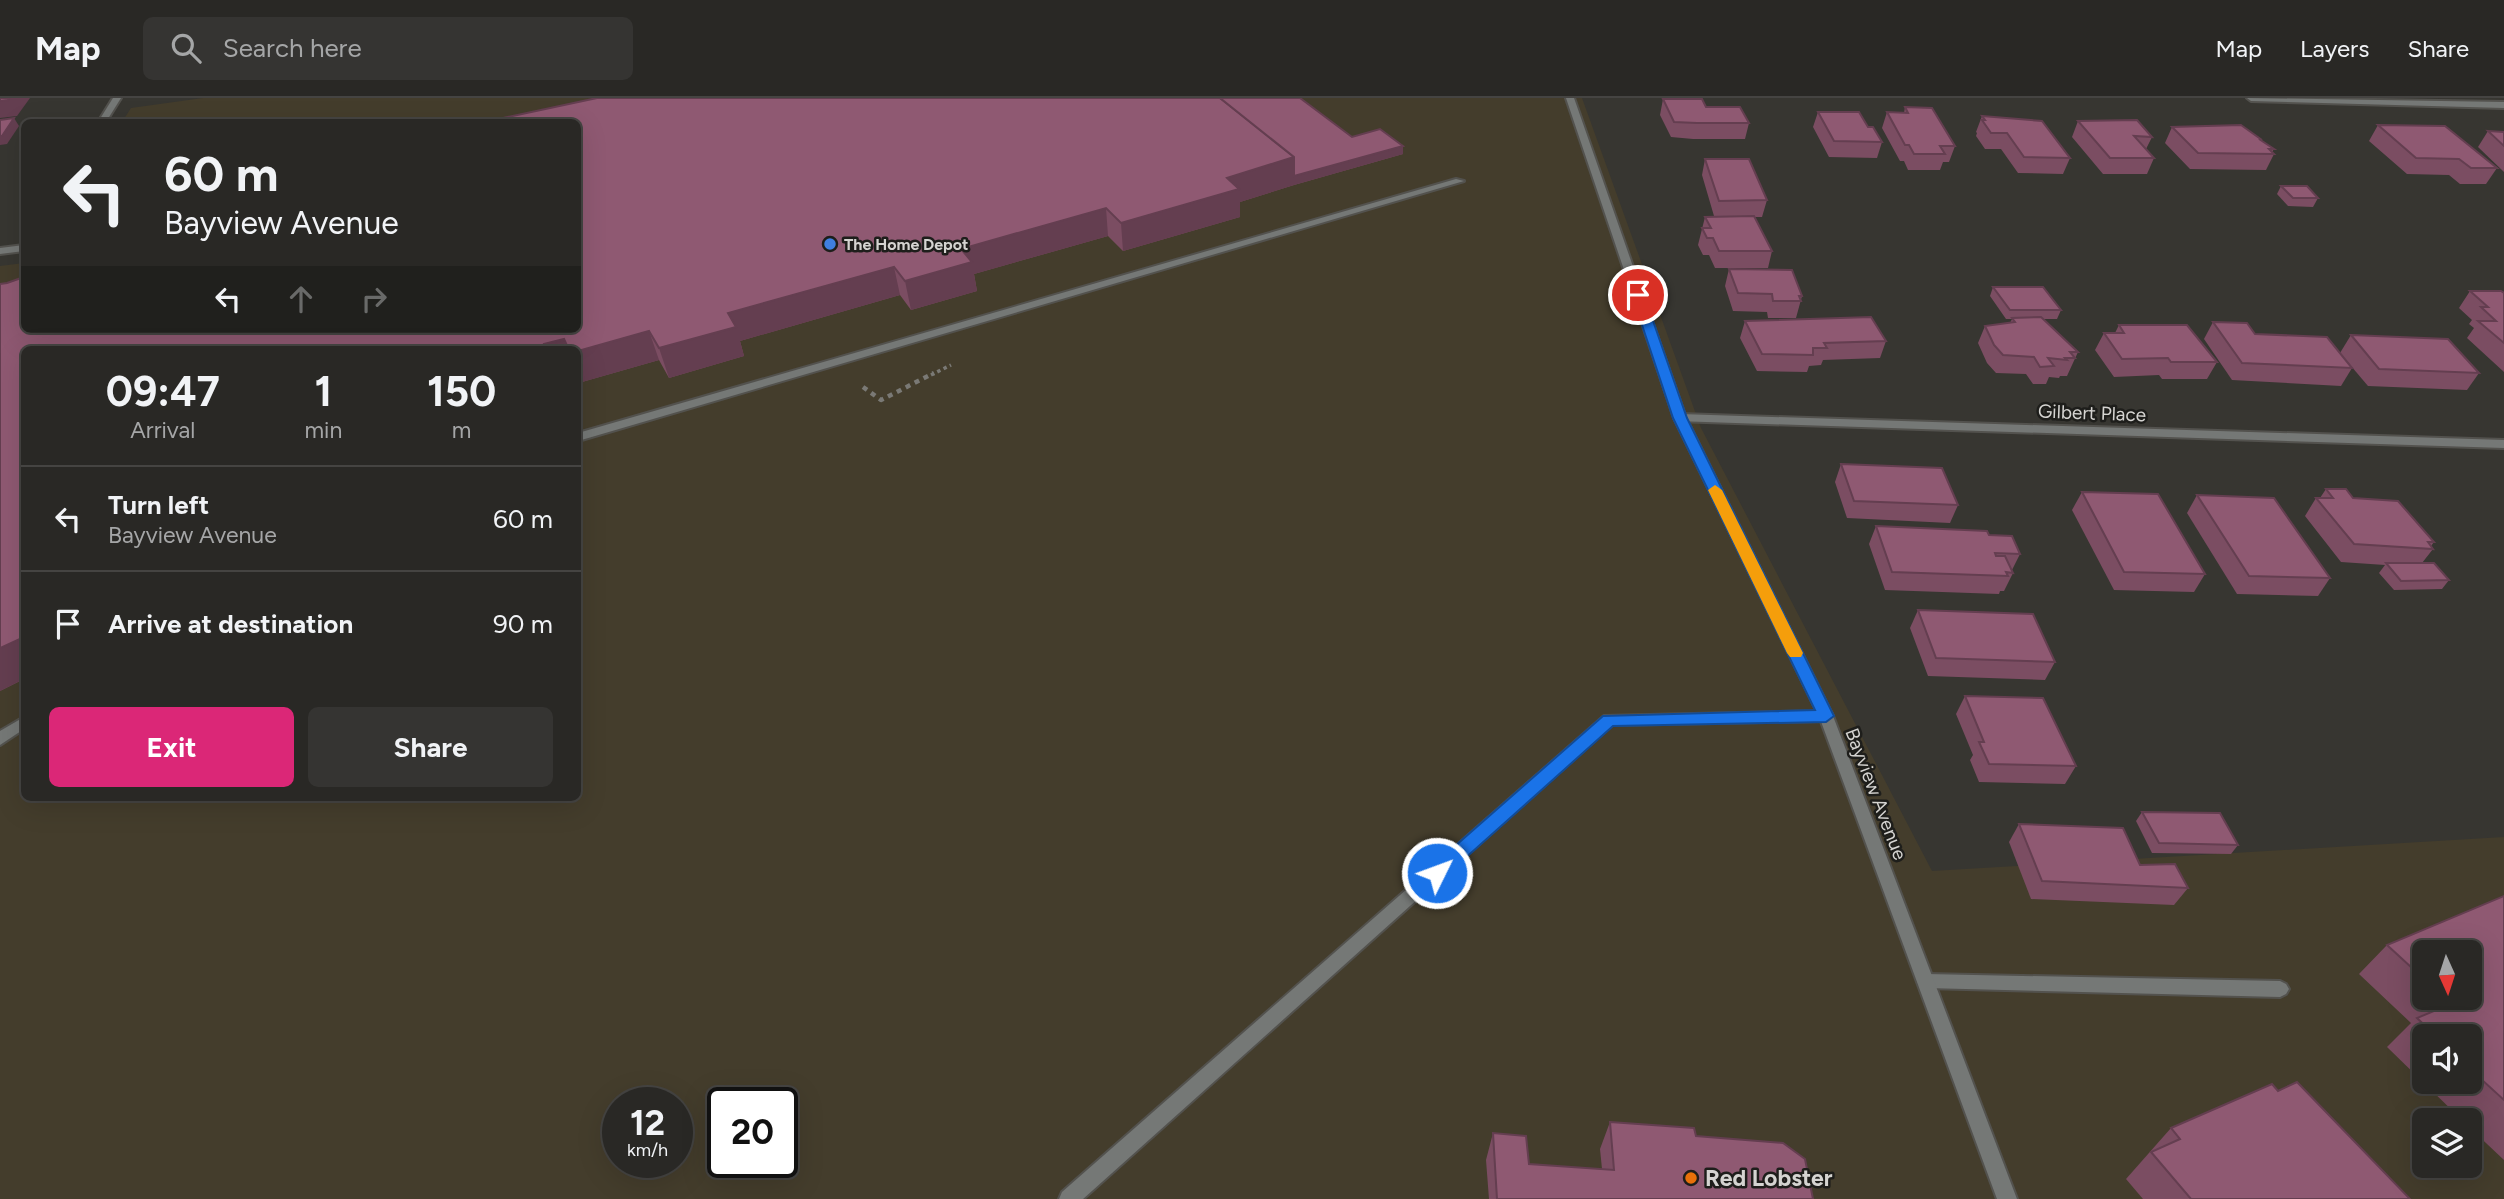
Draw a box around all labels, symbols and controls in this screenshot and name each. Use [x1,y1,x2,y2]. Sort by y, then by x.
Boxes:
search box [143,17,633,80]
text: Map [35,29,101,68]
icon: search [167,29,205,67]
text: Search here [223,32,362,64]
text: Map [2215,34,2262,63]
text: Layers [2300,34,2369,63]
text: Share [2407,34,2469,63]
text: 60 m [164,144,279,203]
icon: left [49,147,140,238]
text: Bayview Avenue [164,204,399,242]
place label: The Home Depot [844,235,968,254]
marker: The Home Depot [822,236,838,252]
pin [1608,265,1668,325]
icon: arrive [1619,276,1657,314]
icon: left [209,280,247,318]
icon: ahead [282,280,320,318]
icon: right [355,280,393,318]
text: 09:47 [106,366,220,417]
text: 1 [315,366,332,417]
text: 150 [427,366,496,417]
street label: Gilbert Place [2037,400,2147,426]
text: Arrival [130,416,195,444]
text: min [305,416,342,444]
text: m [452,416,471,444]
text: Turn left [108,489,209,521]
icon: left [49,500,87,538]
text: 60 m [493,503,553,535]
text: Bayview Avenue [108,521,277,549]
icon: arrive [49,605,87,643]
text: Arrive at destination [108,608,353,640]
text: 90 m [493,608,553,640]
button: Exit [49,707,294,787]
button: Share [308,707,553,787]
street label: Bayview Avenue [1840,725,1912,863]
position arrow [1400,836,1474,910]
north arrow [2412,940,2482,1010]
map controls [2412,940,2482,1178]
button: sound [2412,1024,2482,1094]
speed limit sign: 20 [707,1087,798,1178]
text: 12 [630,1102,665,1144]
button: layers [2412,1108,2482,1178]
text: km/h [627,1139,668,1161]
place label: Red Lobster [1705,1164,1833,1192]
marker: Red Lobster [1683,1170,1699,1186]

